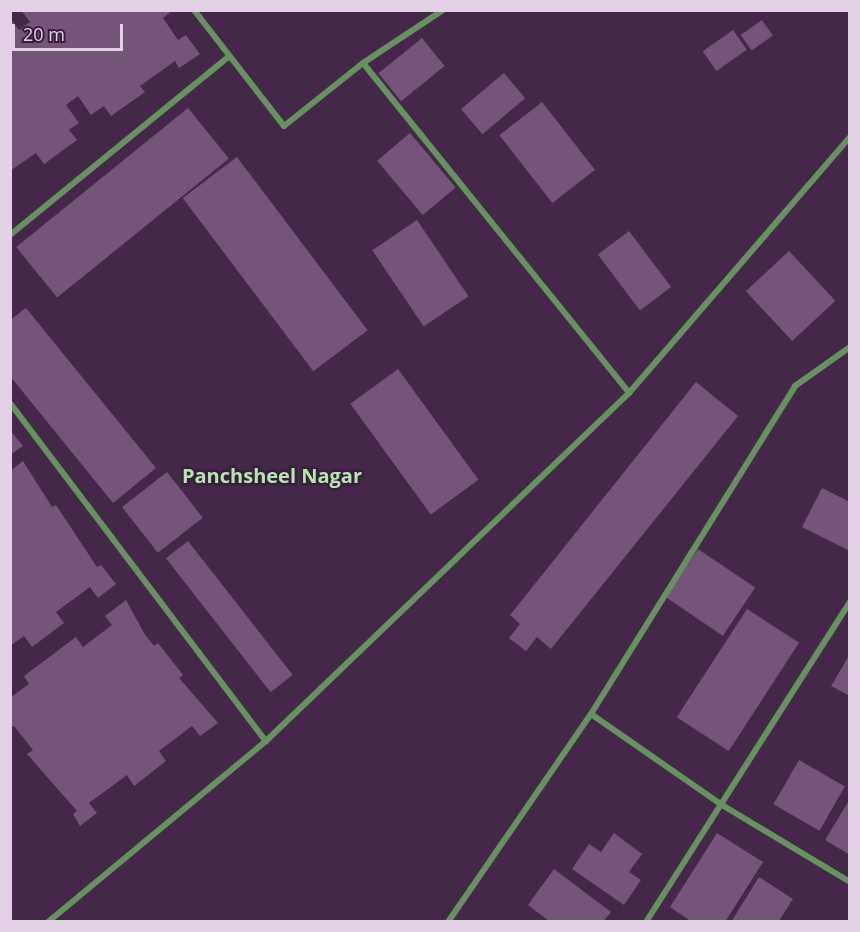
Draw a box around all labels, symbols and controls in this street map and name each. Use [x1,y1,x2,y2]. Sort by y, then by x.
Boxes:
scale bar [15,12,126,50]
text: 20 m [23,22,65,46]
district label: Panchsheel Nagar [182,463,362,487]

